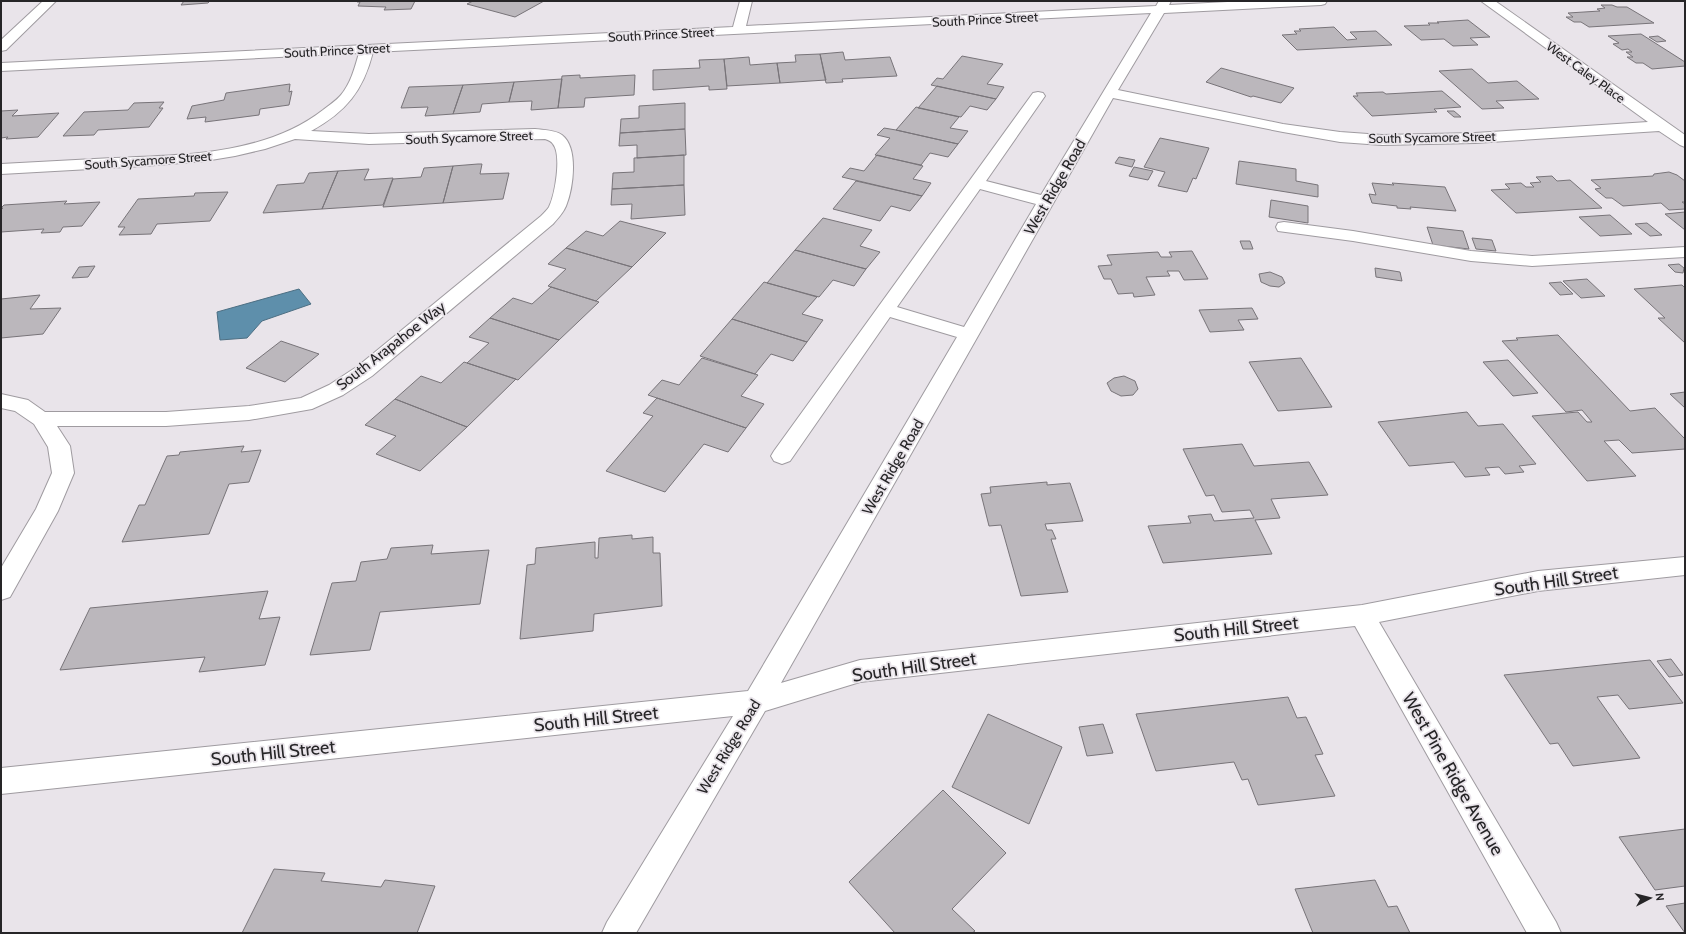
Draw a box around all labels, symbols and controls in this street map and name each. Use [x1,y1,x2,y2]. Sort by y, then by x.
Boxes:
street label: South Prince Street [932,8,1039,30]
street label: South Prince Street [608,23,715,45]
street label: West Caley Place [1543,38,1629,106]
street label: South Prince Street [284,39,391,61]
street label: South Sycamore Street [405,127,534,147]
street label: South Sycamore Street [1368,128,1496,146]
street label: West Ridge Road [1020,136,1090,238]
street label: South Sycamore Street [84,148,213,172]
street label: South Arapahoe Way [333,298,449,394]
street label: West Ridge Road [858,416,928,518]
street label: South Hill Street [1493,561,1619,601]
street label: South Hill Street [1173,612,1299,646]
street label: South Hill Street [851,647,977,687]
street label: West Pine Ridge Avenue [1397,689,1509,859]
street label: West Ridge Road [694,696,764,798]
street label: South Hill Street [533,702,659,736]
street label: South Hill Street [210,736,336,770]
north arrow [1630,878,1670,918]
text: N [1653,892,1667,901]

